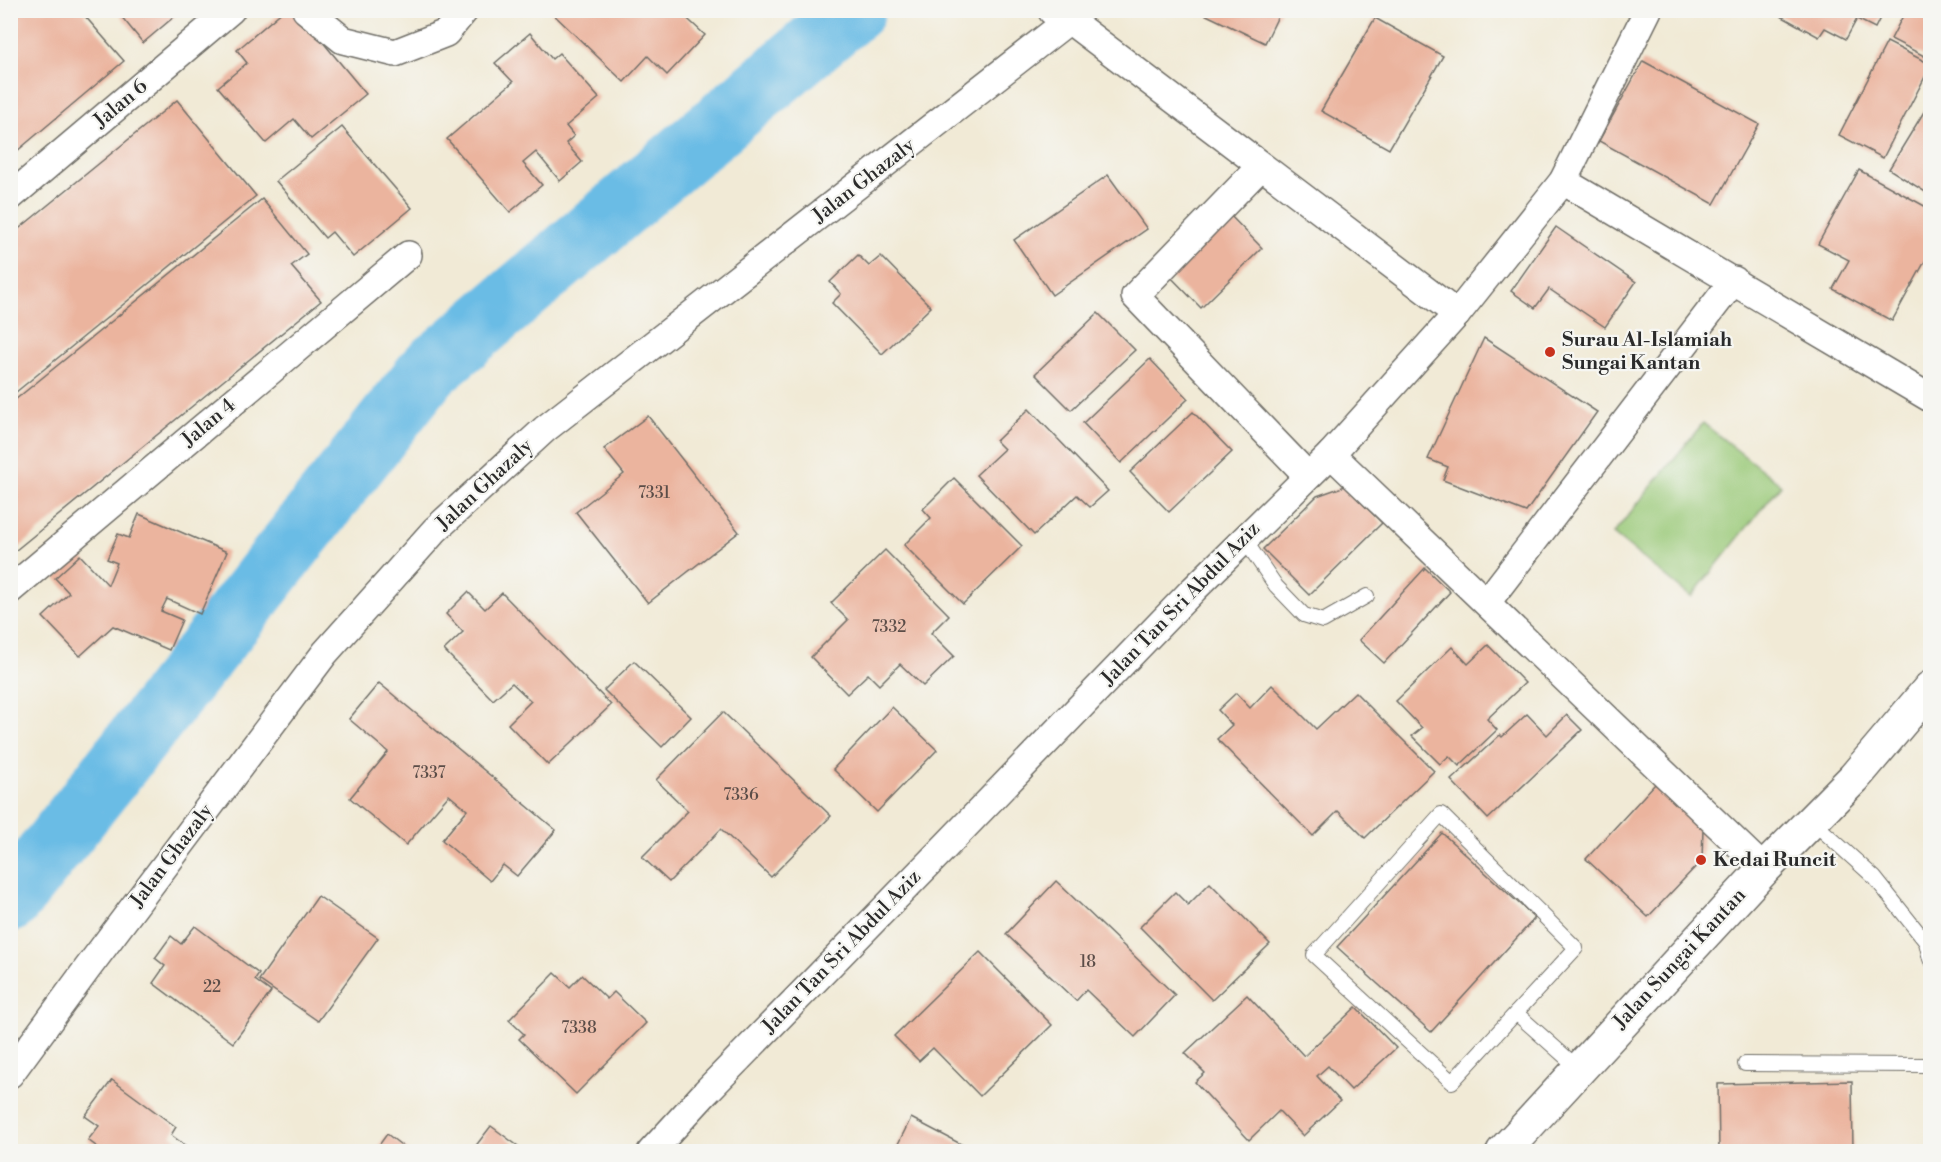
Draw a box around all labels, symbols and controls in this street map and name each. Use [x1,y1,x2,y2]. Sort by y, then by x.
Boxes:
street label: Jalan 6 [88,74,153,134]
street label: Jalan Ghazaly [807,133,920,229]
place label: Surau Al-Islamiah Sungai Kantan [1562,328,1733,376]
marker: Surau Al-Islamiah Sungai Kantan [1543,345,1557,359]
street label: Jalan 4 [176,393,241,453]
street label: Jalan Ghazaly [431,434,539,537]
house number: 7331 [638,483,670,503]
street label: Jalan Tan Sri Abdul Aziz [1096,517,1266,692]
house number: 7332 [872,617,906,637]
house number: 7337 [412,763,446,783]
house number: 7336 [723,785,759,805]
street label: Jalan Ghazaly [124,799,219,913]
place label: Kedai Runcit [1713,848,1837,873]
marker: Kedai Runcit [1694,853,1708,867]
street label: Jalan Tan Sri Abdul Aziz [757,865,927,1040]
street label: Jalan Sungai Kantan [1608,883,1752,1035]
house number: 18 [1080,952,1096,972]
house number: 22 [203,977,221,997]
house number: 7338 [561,1018,597,1038]

